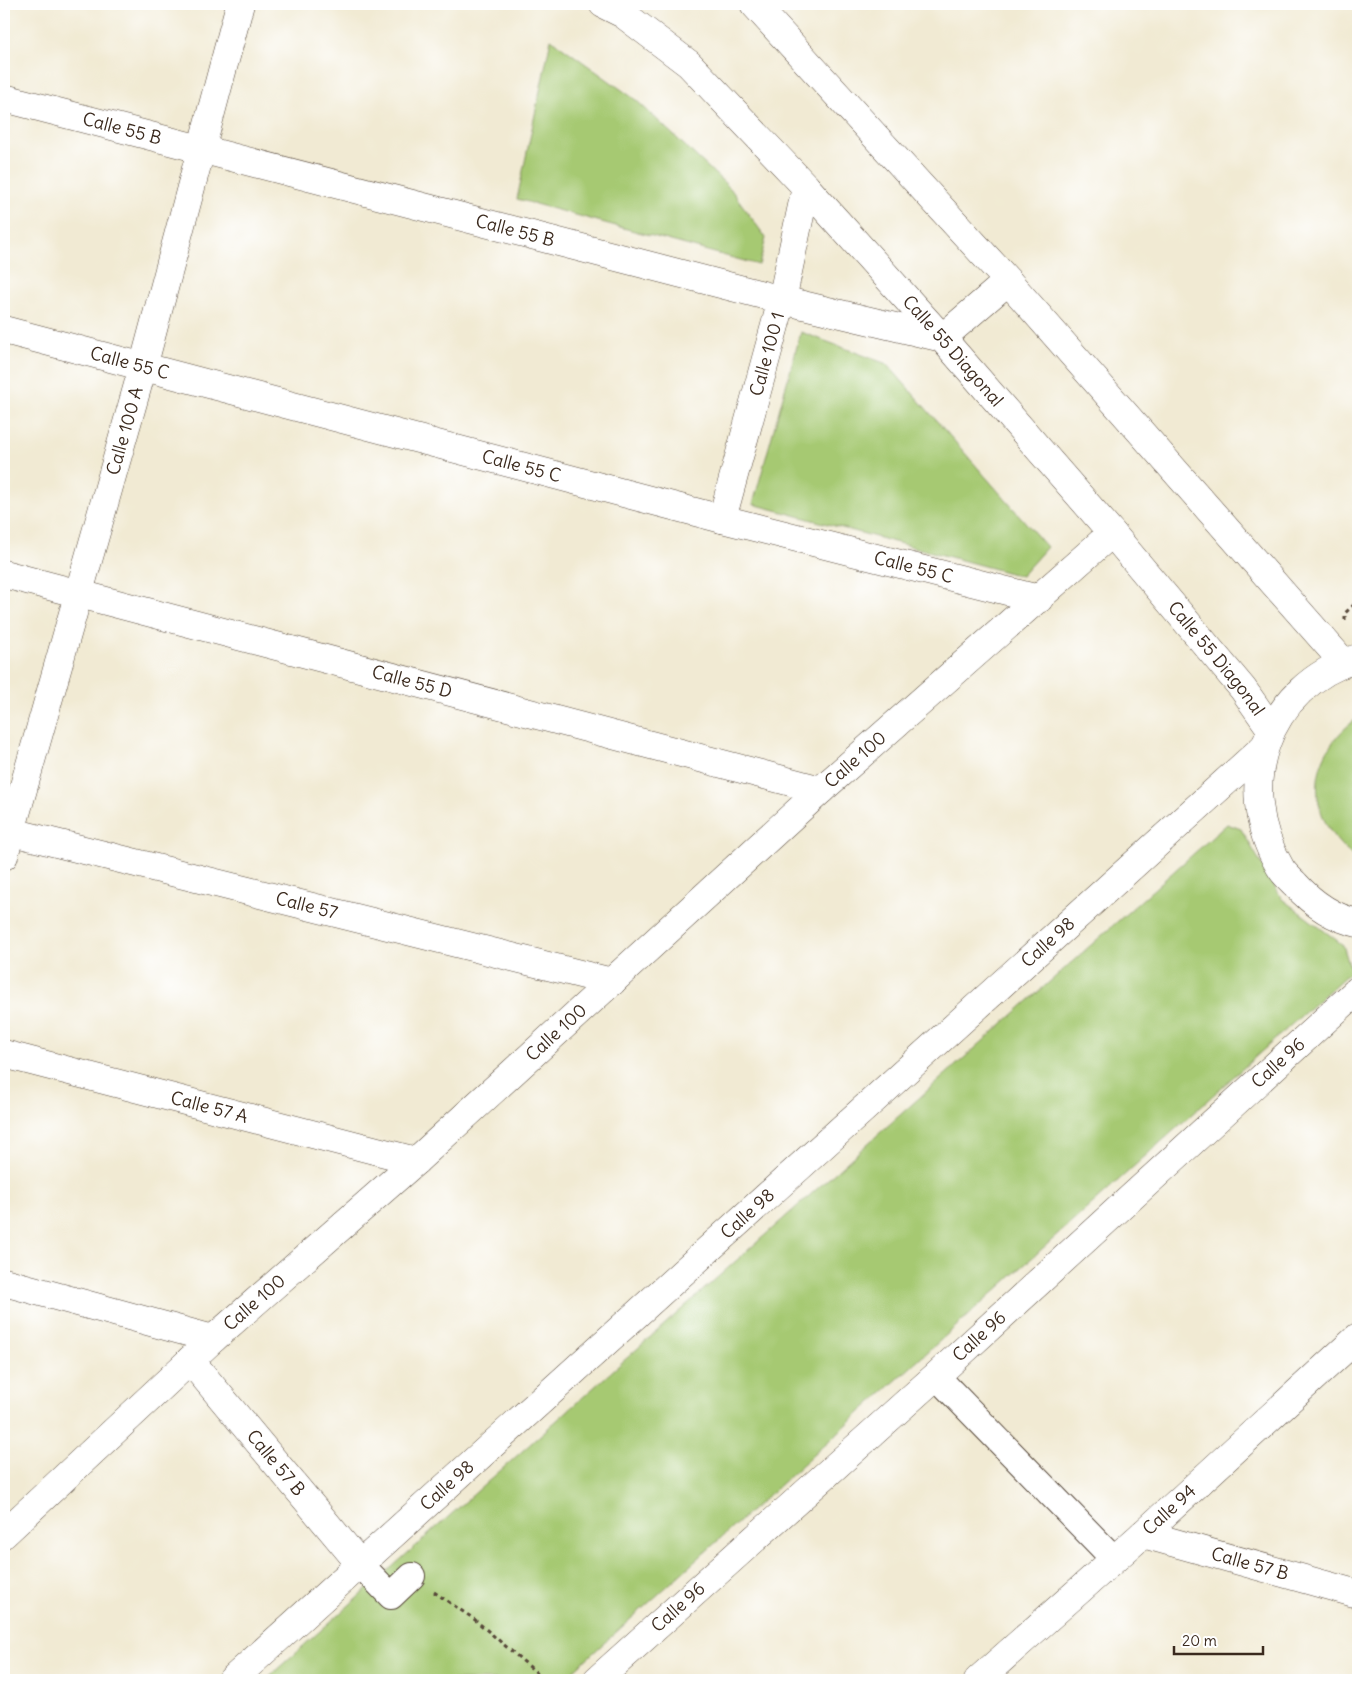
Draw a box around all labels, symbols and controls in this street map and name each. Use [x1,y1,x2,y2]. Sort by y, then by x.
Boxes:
street label: Calle 55 B [80,107,164,149]
street label: Calle 55 B [473,209,557,252]
street label: Calle 55 Diagonal [898,290,1008,411]
street label: Calle 100 1 [744,309,789,399]
street label: Calle 55 C [88,341,172,384]
street label: Calle 100 A [101,384,148,478]
street label: Calle 55 C [479,444,564,487]
street label: Calle 55 C [872,546,956,588]
street label: Calle 55 Diagonal [1163,596,1270,720]
street label: Calle 55 D [370,660,455,703]
street label: Calle 100 [819,726,891,793]
street label: Calle 57 [273,886,340,924]
street label: Calle 98 [1016,912,1079,972]
street label: Calle 100 [520,998,591,1066]
street label: Calle 96 [1246,1032,1309,1093]
street label: Calle 57 A [168,1086,251,1128]
street label: Calle 98 [715,1183,779,1244]
street label: Calle 100 [218,1269,290,1336]
street label: Calle 96 [947,1306,1011,1366]
street label: Calle 57 B [242,1425,310,1500]
street label: Calle 98 [415,1455,479,1515]
street label: Calle 94 [1137,1479,1201,1540]
street label: Calle 57 B [1209,1542,1291,1585]
street label: Calle 96 [646,1577,710,1637]
scale bar [1174,1624,1263,1656]
text: 20 m [1182,1631,1217,1650]

